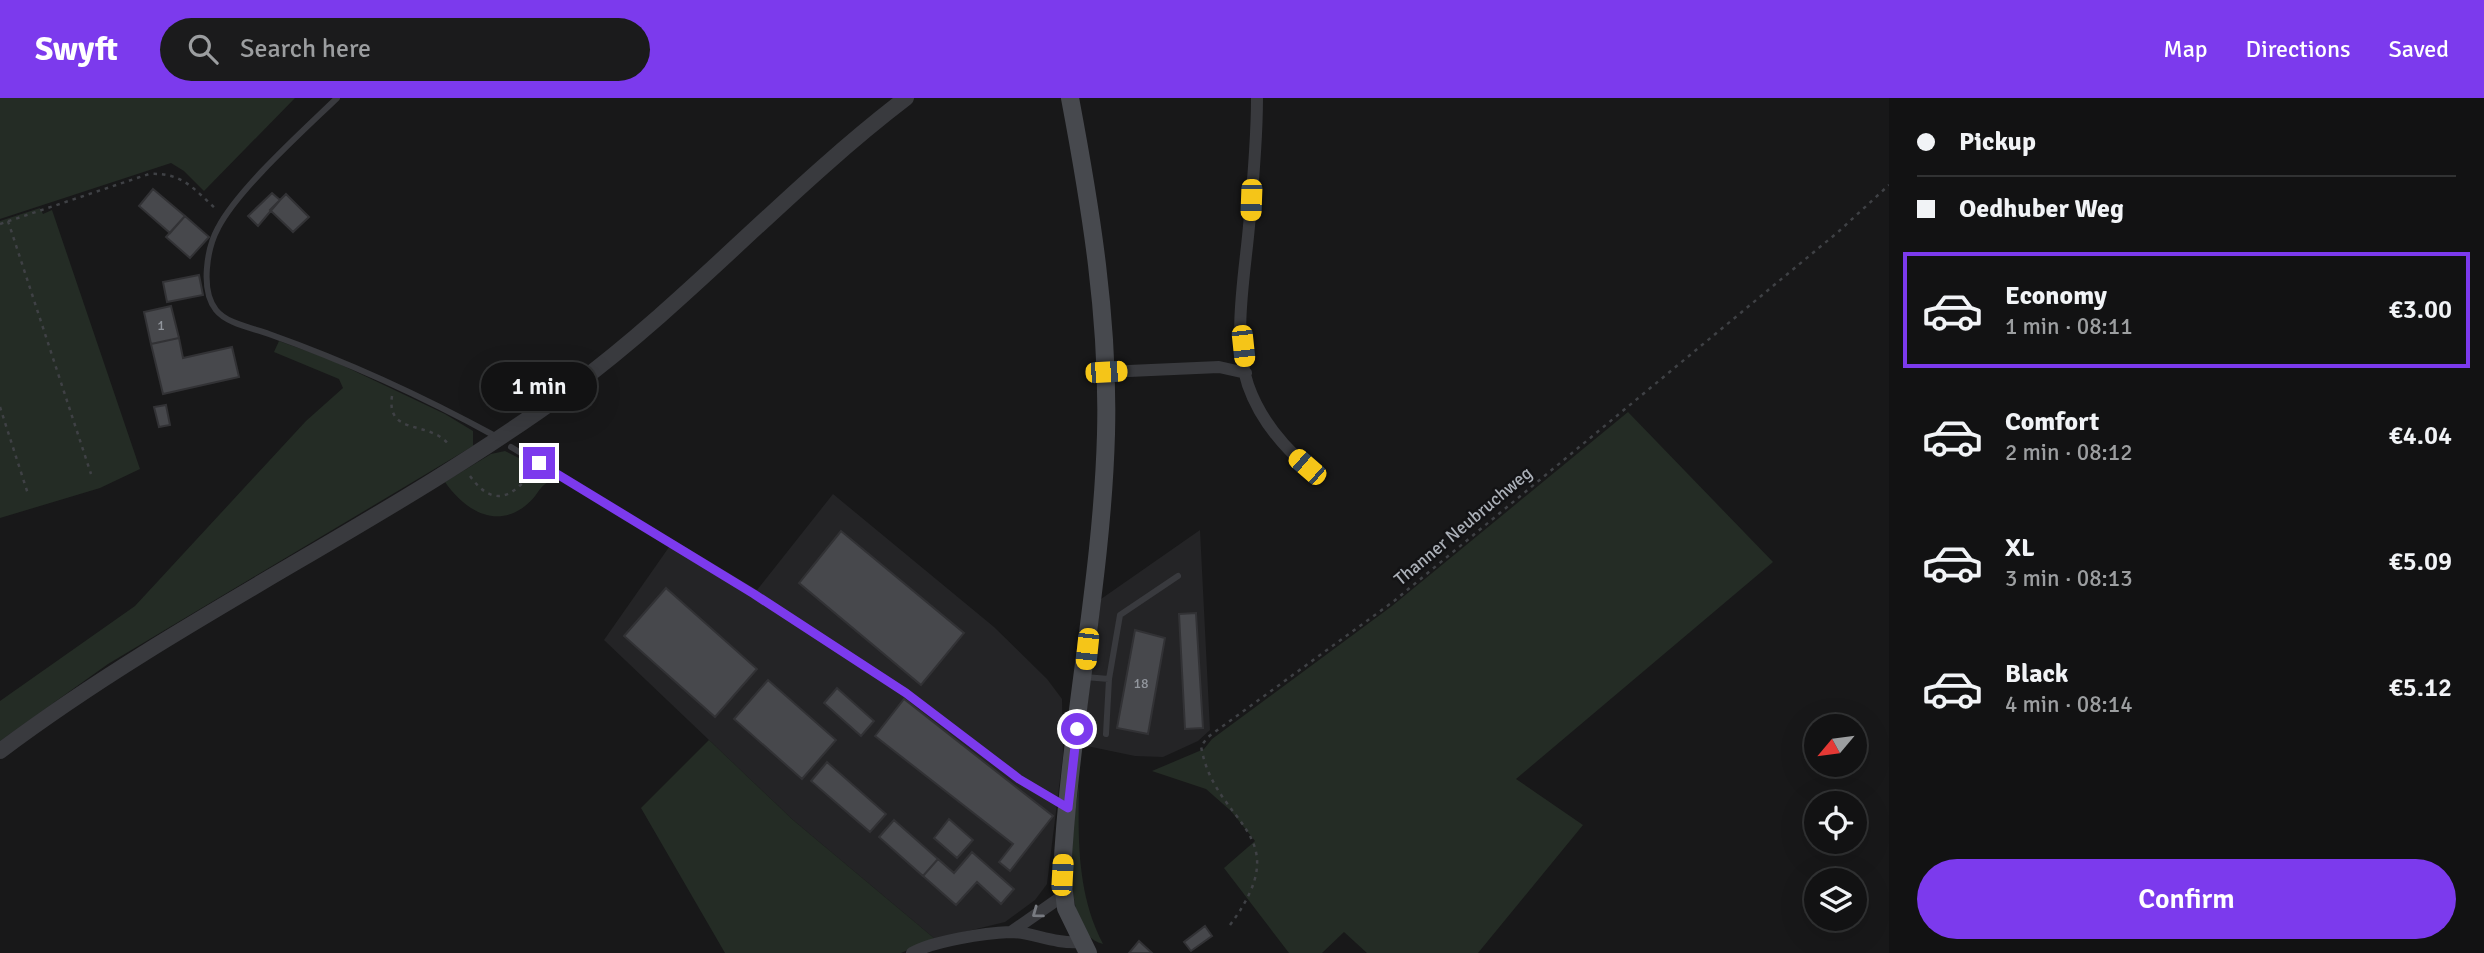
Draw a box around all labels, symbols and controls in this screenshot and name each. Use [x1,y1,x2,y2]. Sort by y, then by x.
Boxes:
search box [160,18,650,81]
text: Swyft [35,29,118,70]
icon: search [184,30,222,68]
text: Search here [240,33,371,65]
text: Map [2163,34,2208,64]
text: Directions [2246,34,2351,64]
text: Saved [2389,34,2449,64]
text: Pickup [1959,126,2036,158]
car [1240,179,1263,221]
text: Oedhuber Weg [1959,193,2124,225]
icon: car [1921,279,1984,342]
text: Economy [2005,280,2107,312]
text: €3.00 [2389,294,2452,326]
text: 1 min · 08:11 [2005,312,2133,341]
house number: 1 [157,317,165,334]
car [1231,324,1256,368]
car [1085,360,1128,384]
callout: 1 min [481,362,597,410]
text: 1 min [511,372,567,401]
icon: car [1921,405,1984,468]
text: Comfort [2005,406,2099,438]
text: €4.04 [2389,420,2452,452]
text: 2 min · 08:12 [2005,438,2133,467]
car [1285,445,1330,489]
route end [523,447,555,479]
street label: Thanner Neubruchweg [1390,462,1536,590]
icon: car [1921,531,1984,594]
text: XL [2005,532,2035,564]
text: €5.09 [2389,546,2452,578]
text: 3 min · 08:13 [2005,564,2133,593]
car [1075,627,1100,671]
icon: car [1921,657,1984,720]
text: Black [2005,658,2068,690]
text: €5.12 [2389,672,2452,704]
house number: 18 [1133,675,1149,692]
text: 4 min · 08:14 [2005,690,2133,719]
route start [1061,713,1093,745]
north arrow [1804,714,1867,777]
map controls [1804,714,1867,931]
button: locate [1804,791,1867,854]
car [1051,853,1074,897]
button: Confirm [1917,859,2456,939]
button: layers [1804,868,1867,931]
one-way arrow [1032,905,1045,917]

